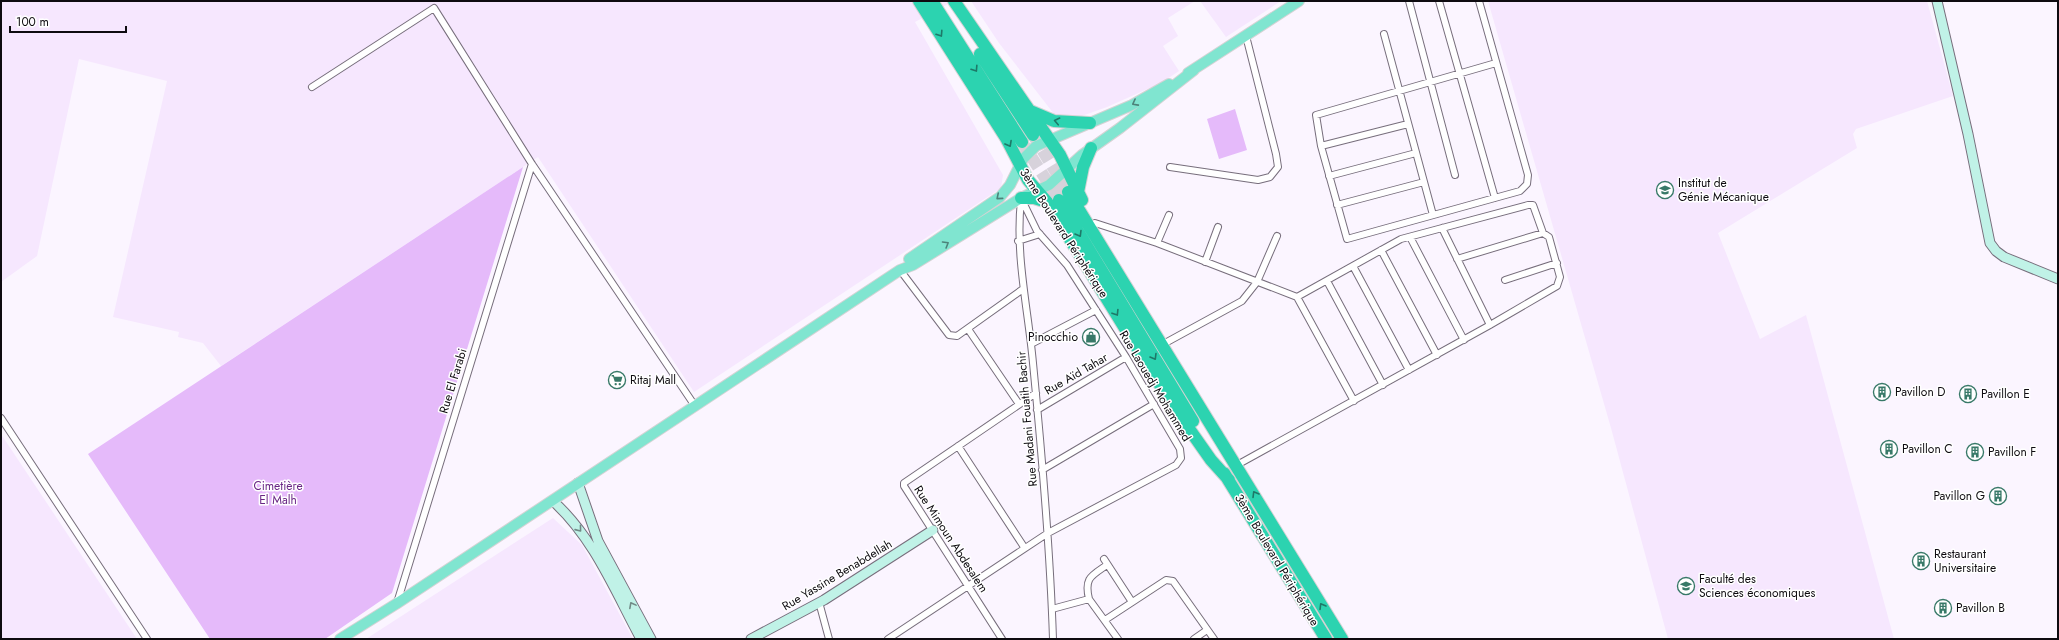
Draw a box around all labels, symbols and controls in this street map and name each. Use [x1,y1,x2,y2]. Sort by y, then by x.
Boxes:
scale bar [10,8,126,34]
text: 100 m [16,13,49,31]
one-way arrow [936,30,943,37]
one-way arrow [971,65,978,72]
one-way arrow [1132,98,1139,105]
one-way arrow [1054,118,1060,126]
one-way arrow [1005,140,1012,147]
street label: 3ème Boulevard Périphérique [1015,165,1113,301]
place label: Institut de Génie Mécanique [1678,174,1769,206]
school or university icon: Institut de Génie Mécanique [1655,180,1675,200]
one-way arrow [996,192,1003,199]
one-way arrow [1074,230,1082,237]
one-way arrow [942,242,949,249]
one-way arrow [1111,309,1118,316]
shop icon: Pinocchio [1081,327,1101,347]
street label: Rue Laouedj Mohammed [1115,327,1195,445]
place label: Pinocchio [1028,328,1078,346]
street label: Rue El Farabi [435,346,471,416]
street label: Rue Aïd Tahar [1041,348,1112,399]
street label: Rue Madani Fouatih Bachir [1012,350,1042,487]
one-way arrow [1149,353,1156,360]
supermarket icon: Ritaj Mall [607,370,627,390]
place label: Ritaj Mall [630,371,676,389]
building icon: Pavillon D [1872,382,1892,402]
place label: Pavillon D [1895,383,1945,401]
building icon: Pavillon E [1958,384,1978,404]
place label: Pavillon E [1981,385,2030,403]
building icon: Pavillon C [1879,439,1899,459]
place label: Pavillon C [1902,440,1953,458]
building icon: Pavillon F [1965,442,1985,462]
place label: Pavillon F [1988,443,2036,461]
park label: Cimetière El Malh [253,477,303,509]
street label: Rue Mimoun Abdesalem [910,482,992,596]
building icon: Pavillon G [1988,486,2008,506]
place label: Pavillon G [1933,487,1985,505]
street label: 3ème Boulevard Périphérique [1230,491,1324,629]
one-way arrow [1252,491,1259,498]
one-way arrow [575,524,582,532]
street label: Rue Yassine Benabdellah [779,535,895,615]
place label: Restaurant Universitaire [1934,545,1996,577]
building icon: Restaurant Universitaire [1911,551,1931,571]
place label: Faculté des Sciences économiques [1699,570,1815,602]
school or university icon: Faculté des Sciences économiques [1676,576,1696,596]
building icon: Pavillon B [1933,598,1953,618]
place label: Pavillon B [1956,599,2005,617]
one-way arrow [630,601,637,609]
one-way arrow [1319,603,1326,610]

